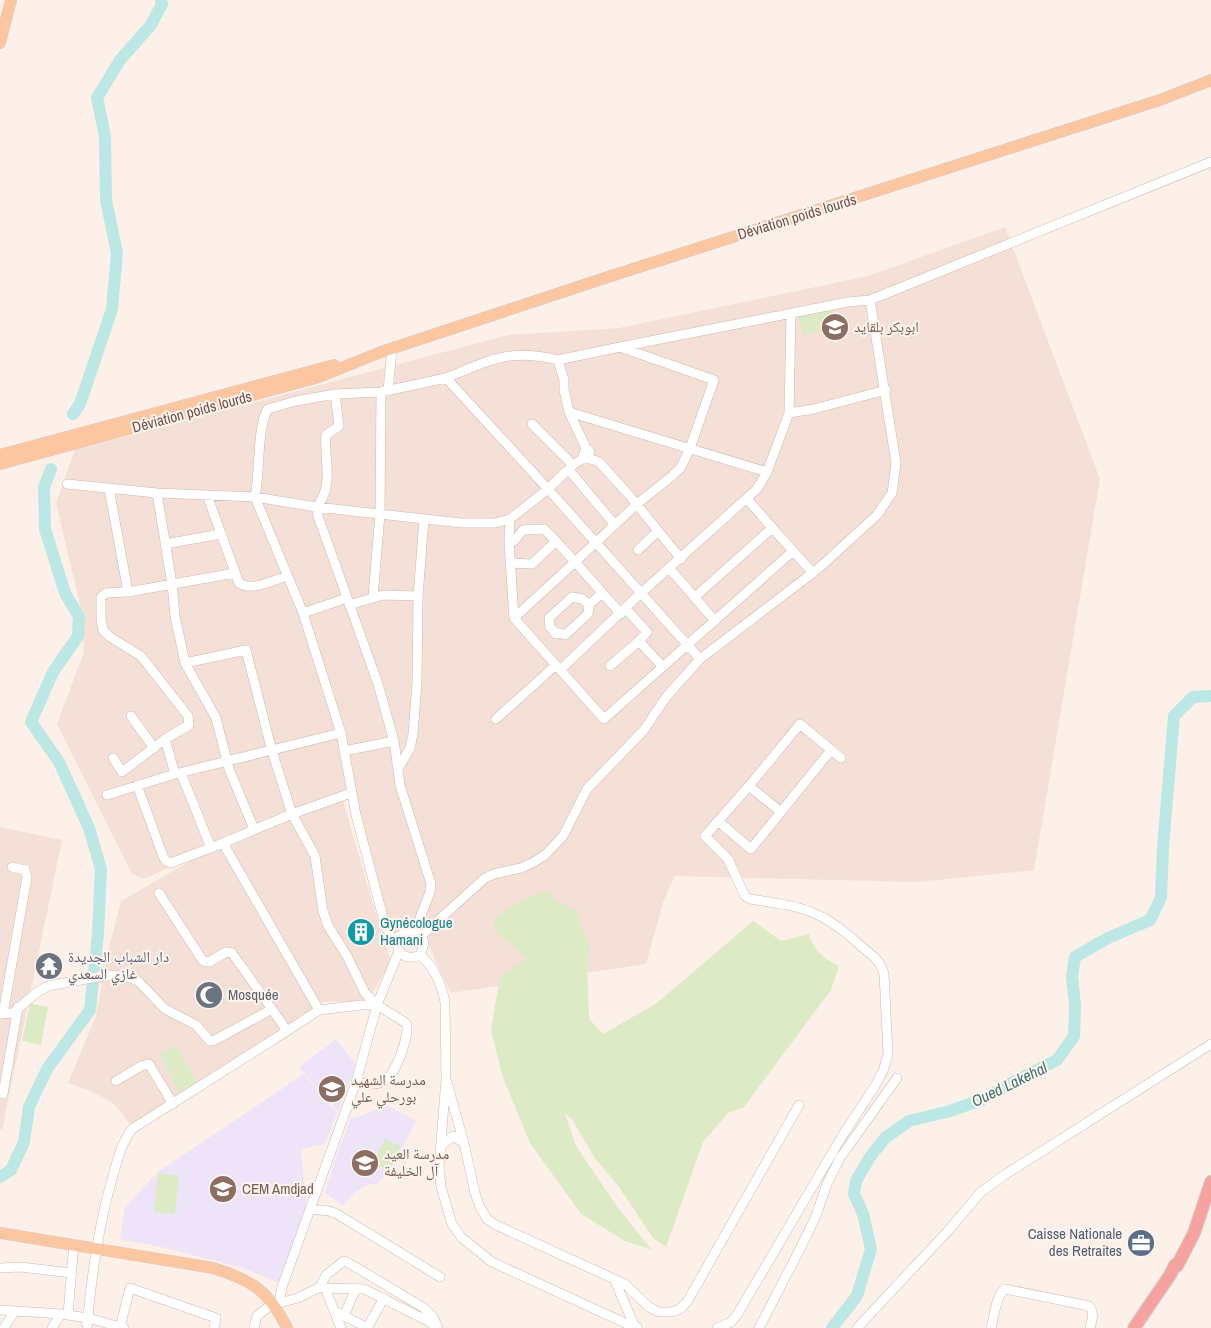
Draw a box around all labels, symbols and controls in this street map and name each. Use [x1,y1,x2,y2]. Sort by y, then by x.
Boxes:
street label: Déviation poids lourds [735,188,859,245]
school or university icon: ابوبكر بلقايد [820,312,850,342]
place label: ابوبكر بلقايد [854,316,919,337]
street label: Déviation poids lourds [130,385,254,438]
place label: Gynécologue Hamani [380,912,453,950]
building icon: Gynécologue Hamani [346,917,376,947]
place label: دار الشباب الجديدة غازي السعدي [68,946,169,986]
temple icon: دار الشباب الجديدة غازي السعدي [34,951,64,981]
mosque icon: Mosquée [194,980,224,1010]
place label: Mosquée [228,984,279,1005]
water label: Oued Lakehal [967,1056,1052,1112]
place label: مدرسة الشهيد بورحلي علي [351,1069,426,1109]
school or university icon: مدرسة الشهيد بورحلي علي [317,1074,347,1104]
place label: مدرسة العيد آل الخليفة [384,1143,449,1181]
school or university icon: مدرسة العيد آل الخليفة [350,1148,380,1178]
school or university icon: CEM Amdjad [208,1174,238,1204]
place label: CEM Amdjad [242,1178,314,1199]
place label: Caisse Nationale des Retraites [1028,1223,1122,1261]
office icon: Caisse Nationale des Retraites [1126,1228,1156,1258]

